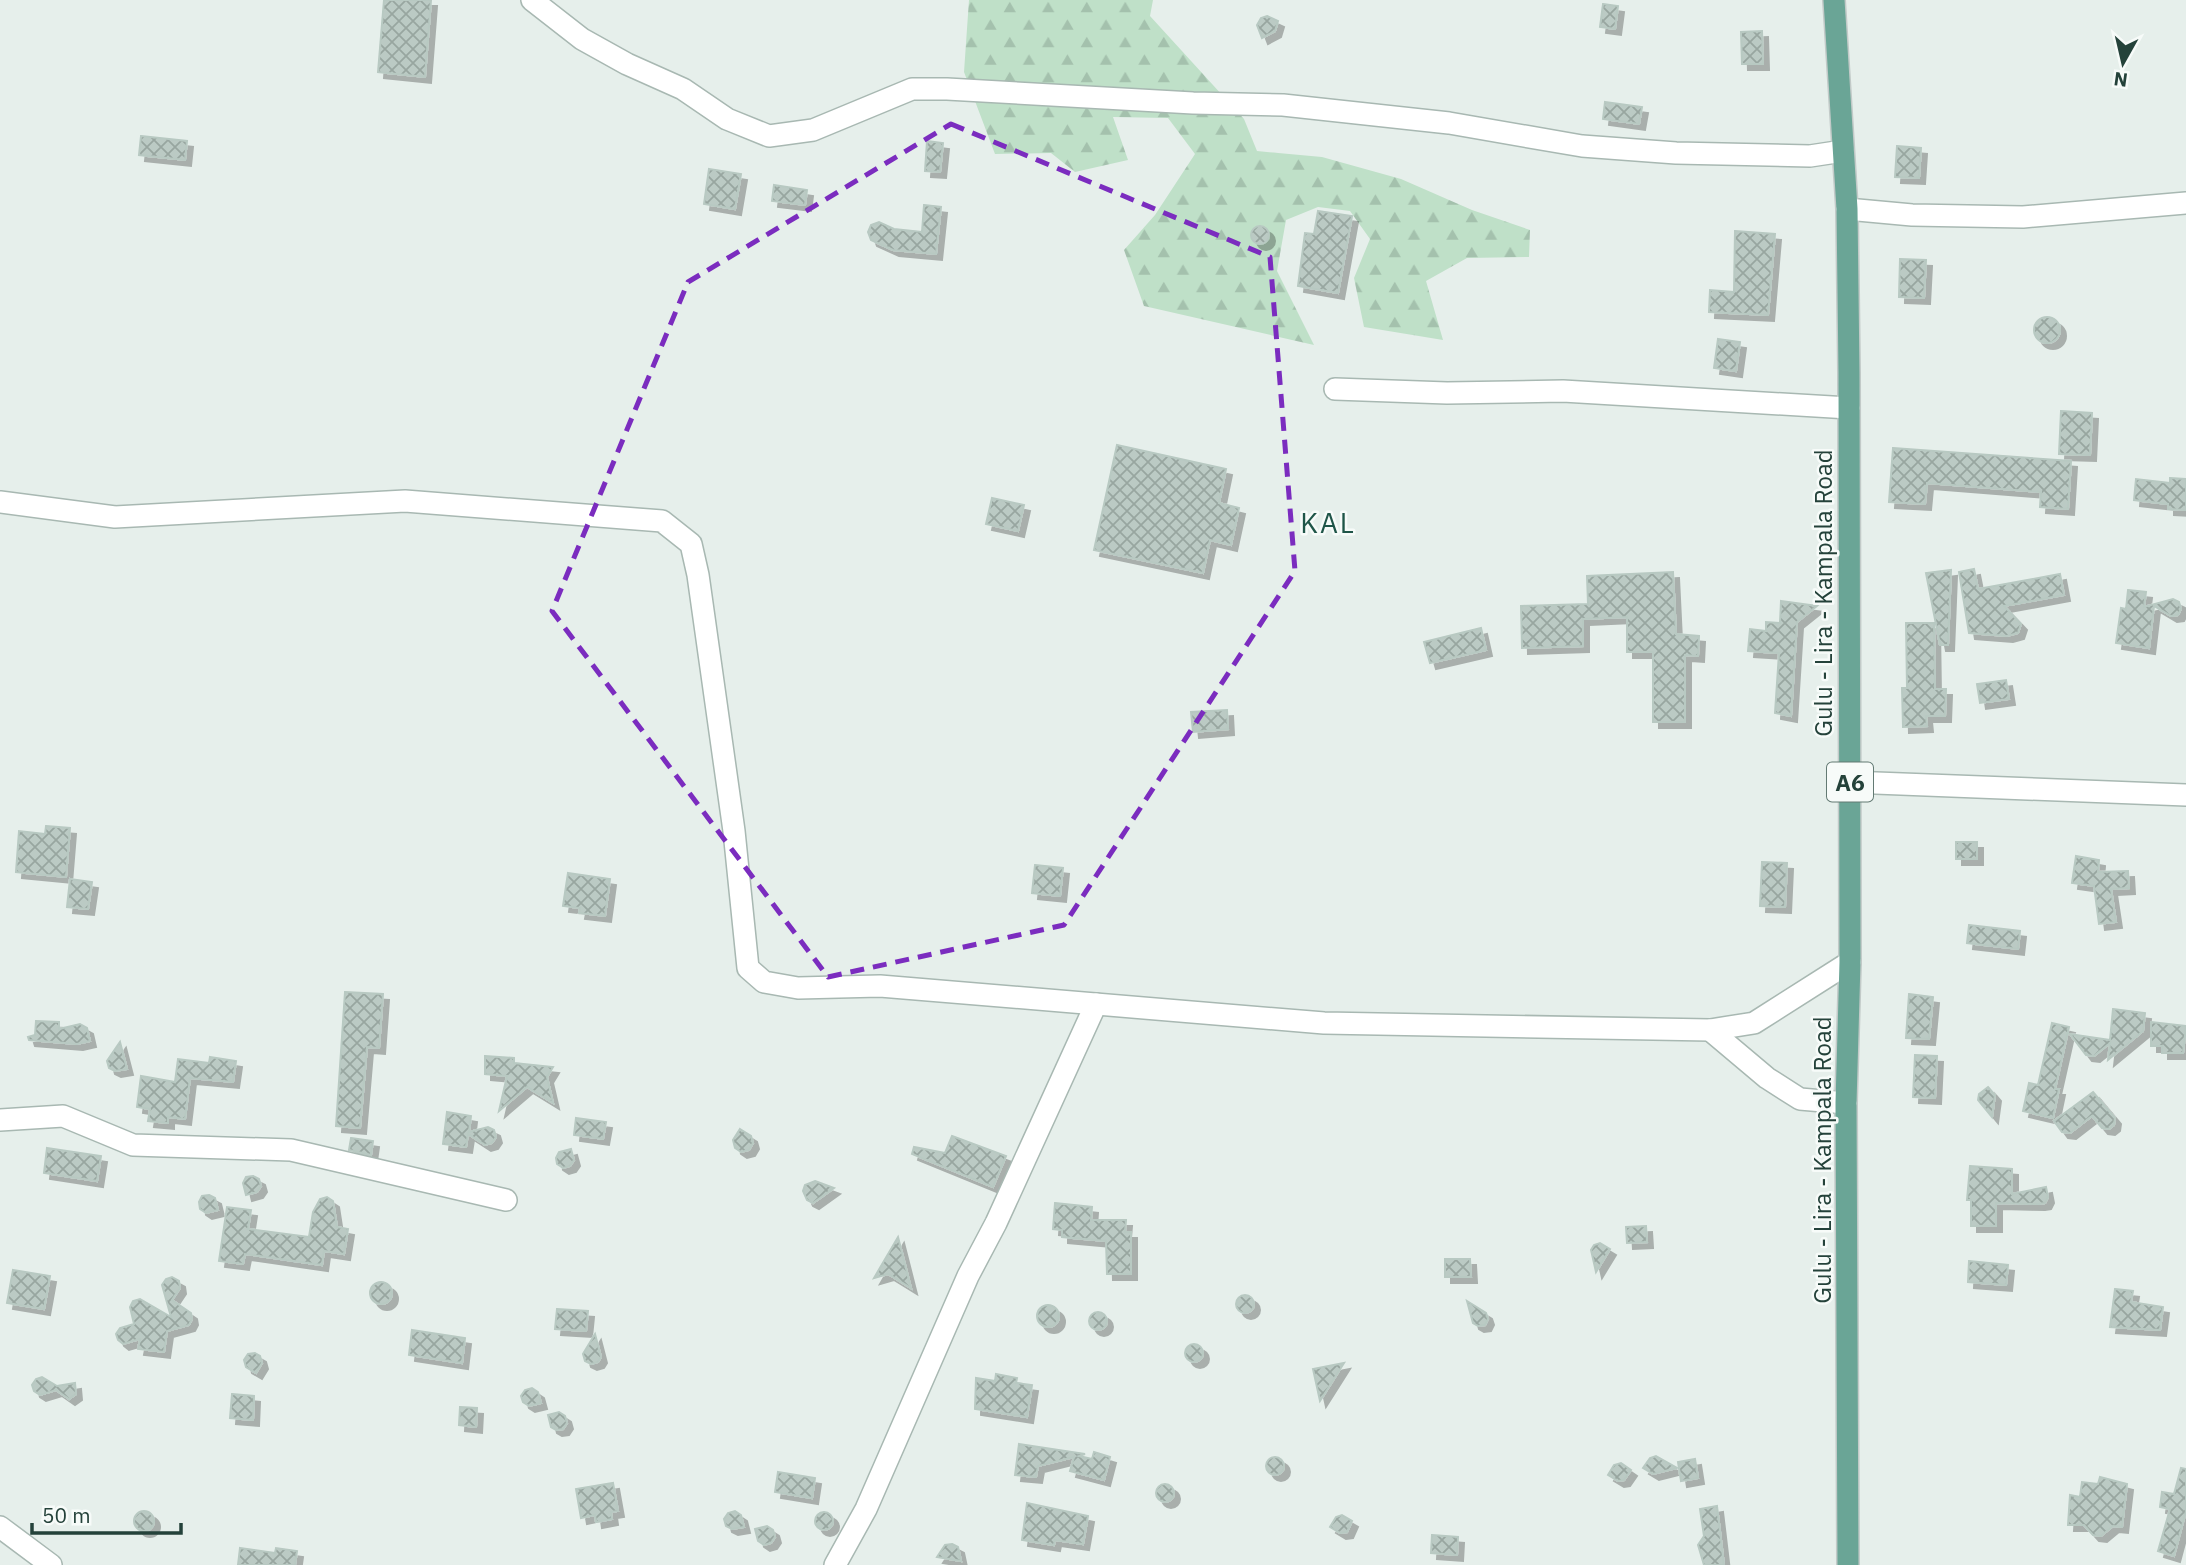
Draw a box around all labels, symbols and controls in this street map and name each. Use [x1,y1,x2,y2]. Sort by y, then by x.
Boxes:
north arrow [2088,28,2158,98]
text: N [2112,67,2129,93]
street label: Gulu - Lira - Kampala Road [1807,449,1839,737]
district label: KAL [1300,504,1356,541]
road number: A6 [1827,762,1873,802]
street label: Gulu - Lira - Kampala Road [1806,1016,1838,1304]
scale bar [32,1492,180,1536]
text: 50 m [42,1501,91,1529]

